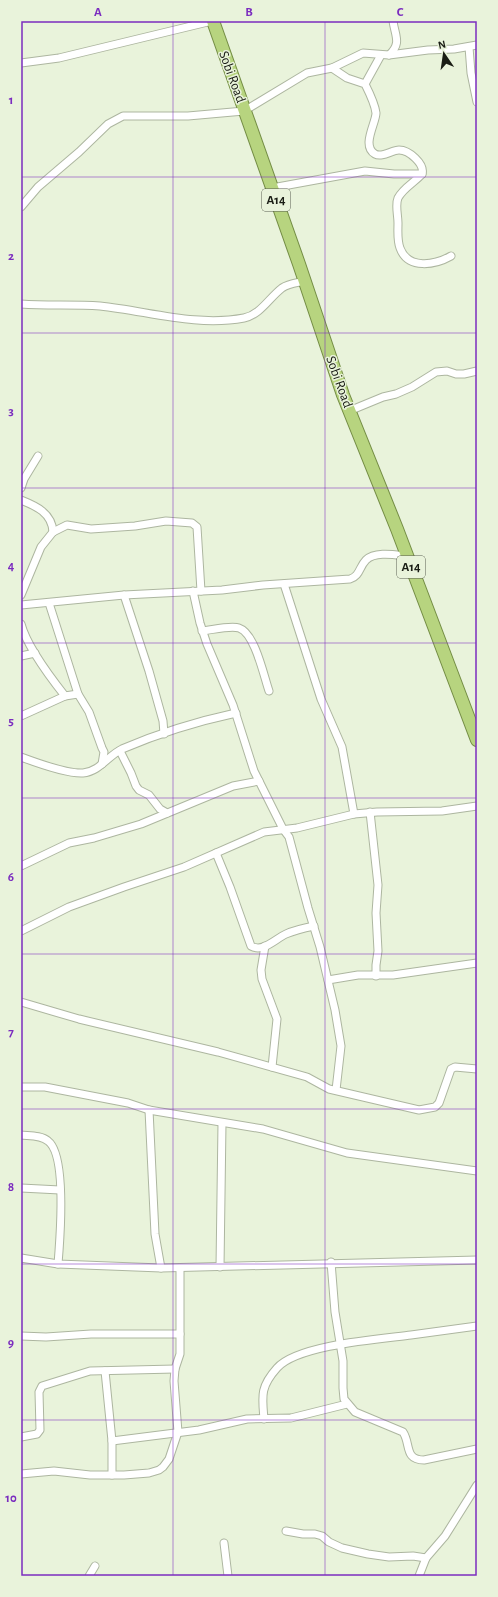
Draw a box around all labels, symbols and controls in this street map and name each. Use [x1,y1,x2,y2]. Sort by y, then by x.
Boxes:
text: A [94,6,102,19]
text: B [245,6,253,19]
text: C [397,6,404,19]
north arrow [424,34,464,74]
text: N [437,39,447,51]
street label: Sobi Road [216,49,248,105]
text: 1 [9,94,13,107]
road number: A14 [262,189,290,211]
text: 2 [8,250,14,263]
street label: Sobi Road [323,354,355,410]
text: 3 [8,405,14,418]
road number: A14 [397,556,425,578]
text: 4 [8,560,15,573]
text: 5 [8,715,14,728]
text: 6 [8,871,14,884]
text: 7 [8,1026,14,1039]
text: 8 [8,1181,14,1194]
text: 9 [8,1337,14,1350]
text: 10 [5,1492,17,1505]

